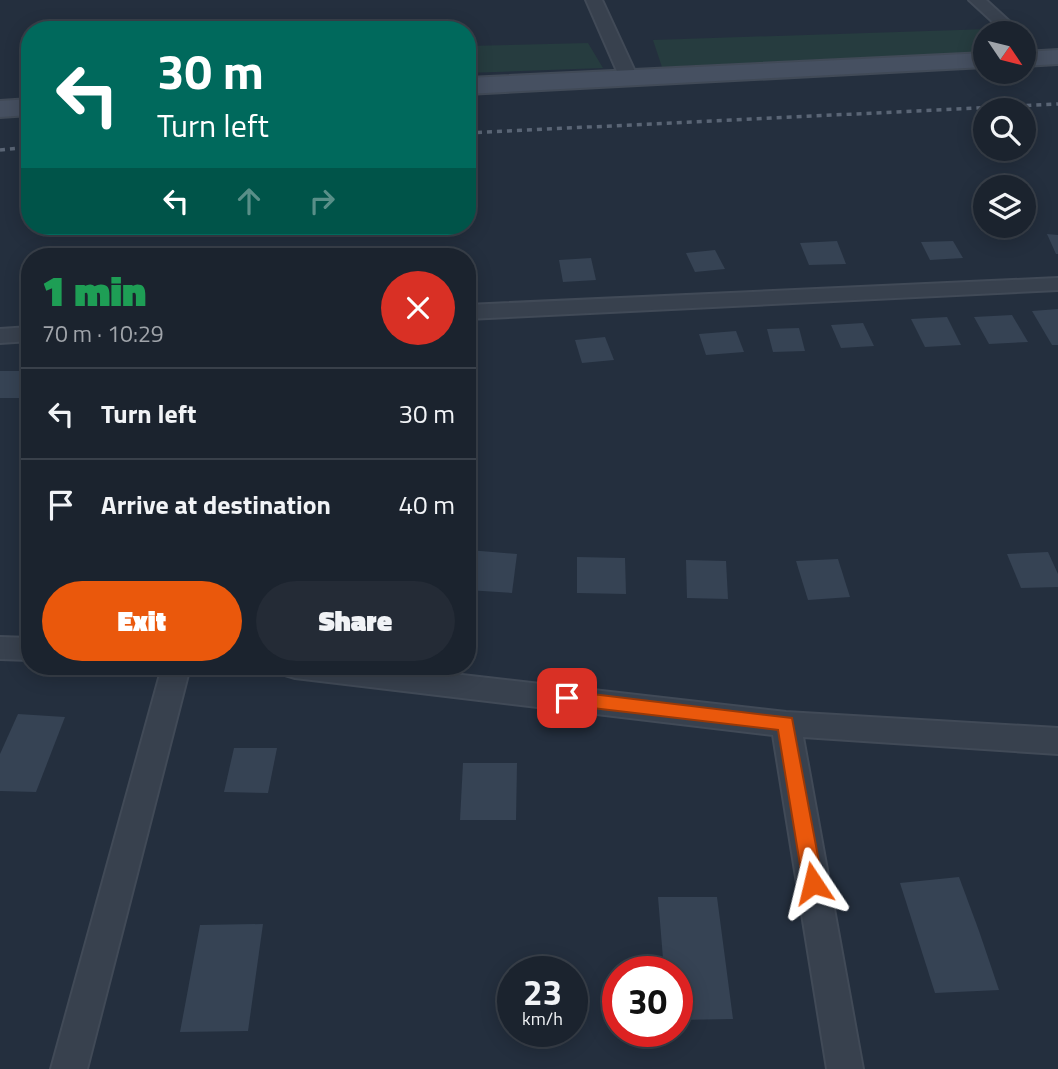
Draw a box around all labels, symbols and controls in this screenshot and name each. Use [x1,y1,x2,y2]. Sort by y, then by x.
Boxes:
north arrow [973,21,1036,84]
map controls [973,21,1036,238]
text: 30 m [157,33,264,108]
icon: left [42,49,133,140]
button: search [973,98,1036,161]
text: Turn left [157,101,269,149]
button: layers [973,175,1036,238]
icon: left [157,182,195,220]
icon: ahead [230,182,268,220]
icon: right [303,182,341,220]
text: 1 min [42,258,146,322]
button: close [381,271,455,345]
text: 70 m · 10:29 [42,316,164,351]
text: Turn left [101,394,196,433]
text: 30 m [398,394,455,433]
icon: left [42,395,80,433]
text: Arrive at destination [101,485,331,524]
text: 40 m [398,485,455,524]
icon: arrive [42,486,80,524]
button: Exit [42,581,242,661]
button: Share [256,581,455,661]
pin [537,668,597,728]
icon: arrive [548,679,586,717]
position arrow [776,846,850,920]
speed limit sign: 30 [602,956,693,1047]
text: 23 [523,965,562,1019]
text: km/h [522,1005,563,1032]

